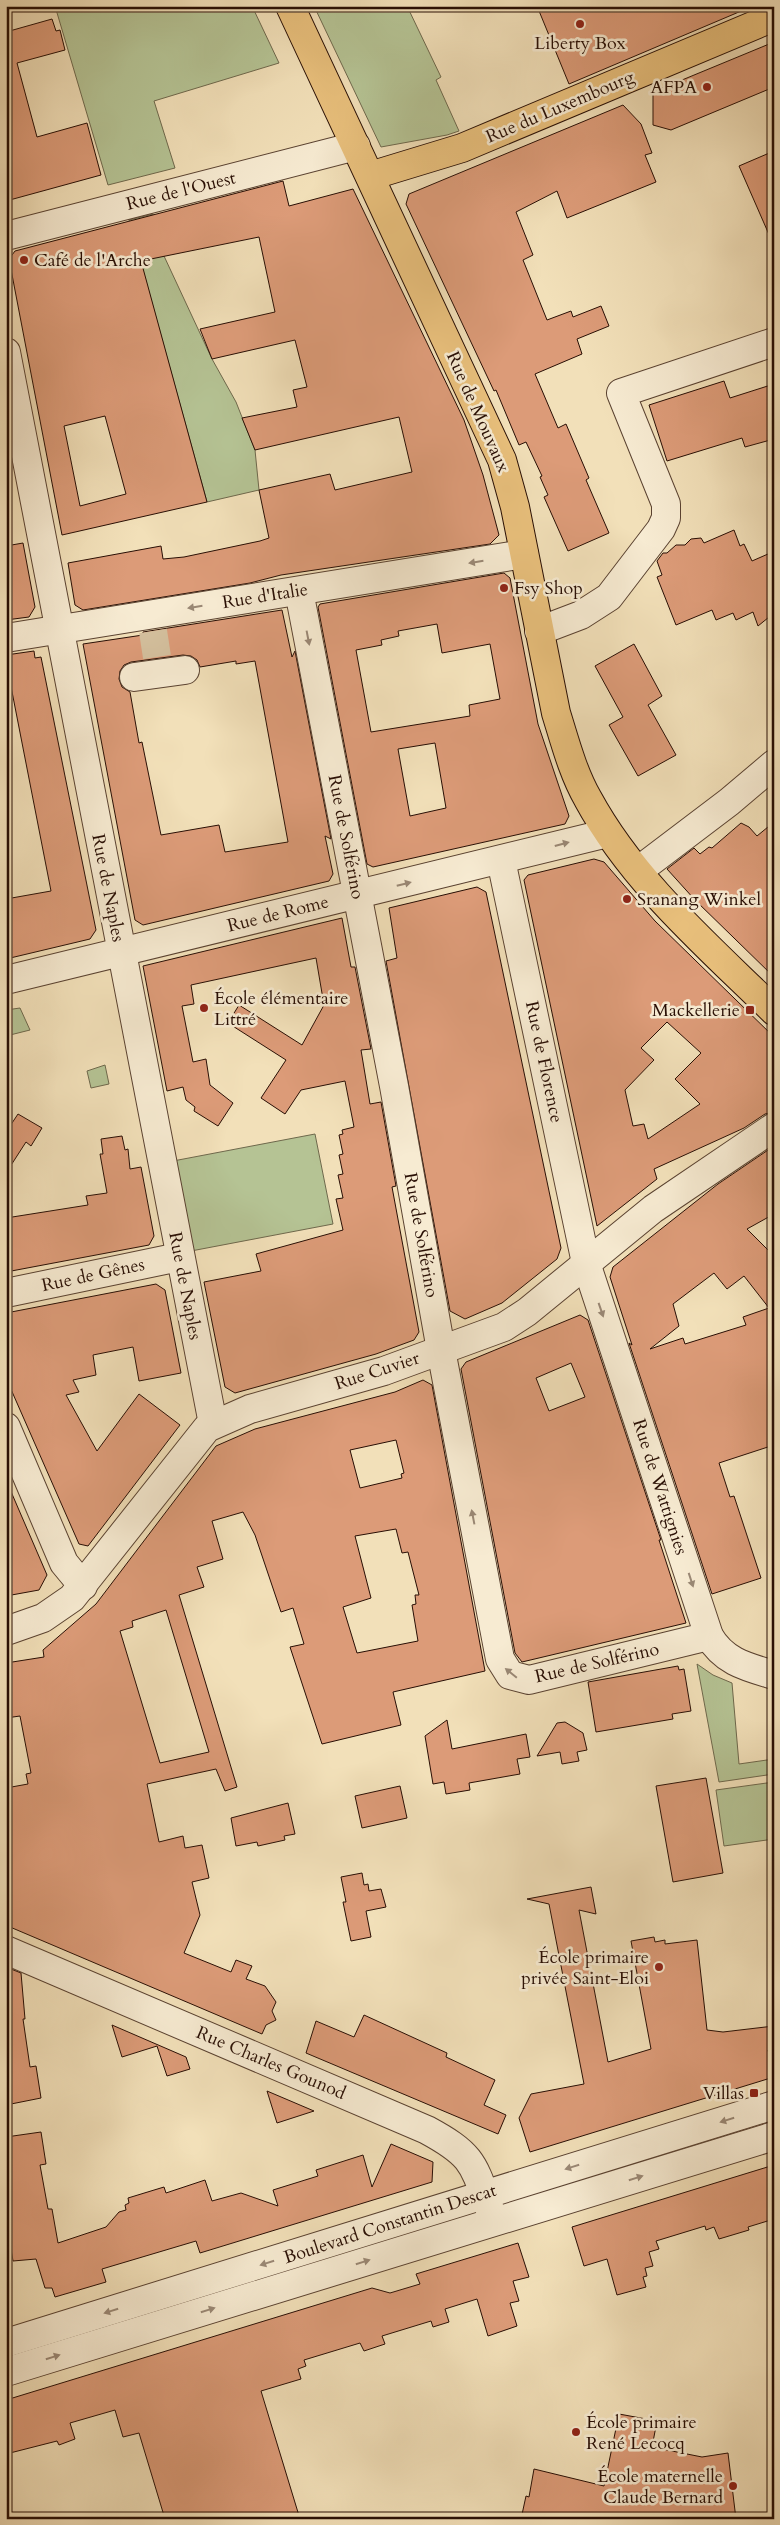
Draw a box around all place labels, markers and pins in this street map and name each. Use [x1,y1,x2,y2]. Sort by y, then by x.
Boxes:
marker: Liberty Box [574,18,586,30]
place label: Liberty Box [534,31,626,56]
place label: AFPA [650,75,697,100]
marker: AFPA [701,81,713,93]
place label: Café de l'Arche [34,248,151,273]
marker: Café de l'Arche [18,254,30,266]
place label: Fsy Shop [514,576,583,601]
marker: Fsy Shop [498,582,510,594]
place label: Sranang Winkel [637,887,762,912]
marker: Sranang Winkel [621,893,633,905]
place label: École élémentaire Littré [214,986,348,1032]
place label: Mackellerie [652,998,740,1023]
marker: École élémentaire Littré [198,1002,210,1014]
marker: Mackellerie [744,1004,756,1016]
place label: École primaire privée Saint-Eloi [521,1945,649,1991]
marker: École primaire privée Saint-Eloi [653,1961,665,1973]
place label: Villas [703,2081,744,2106]
marker: Villas [748,2087,760,2099]
place label: École primaire René Lecocq [586,2410,697,2456]
marker: École primaire René Lecocq [570,2426,582,2438]
place label: École maternelle Claude Bernard [597,2464,723,2510]
marker: École maternelle Claude Bernard [727,2480,739,2492]

